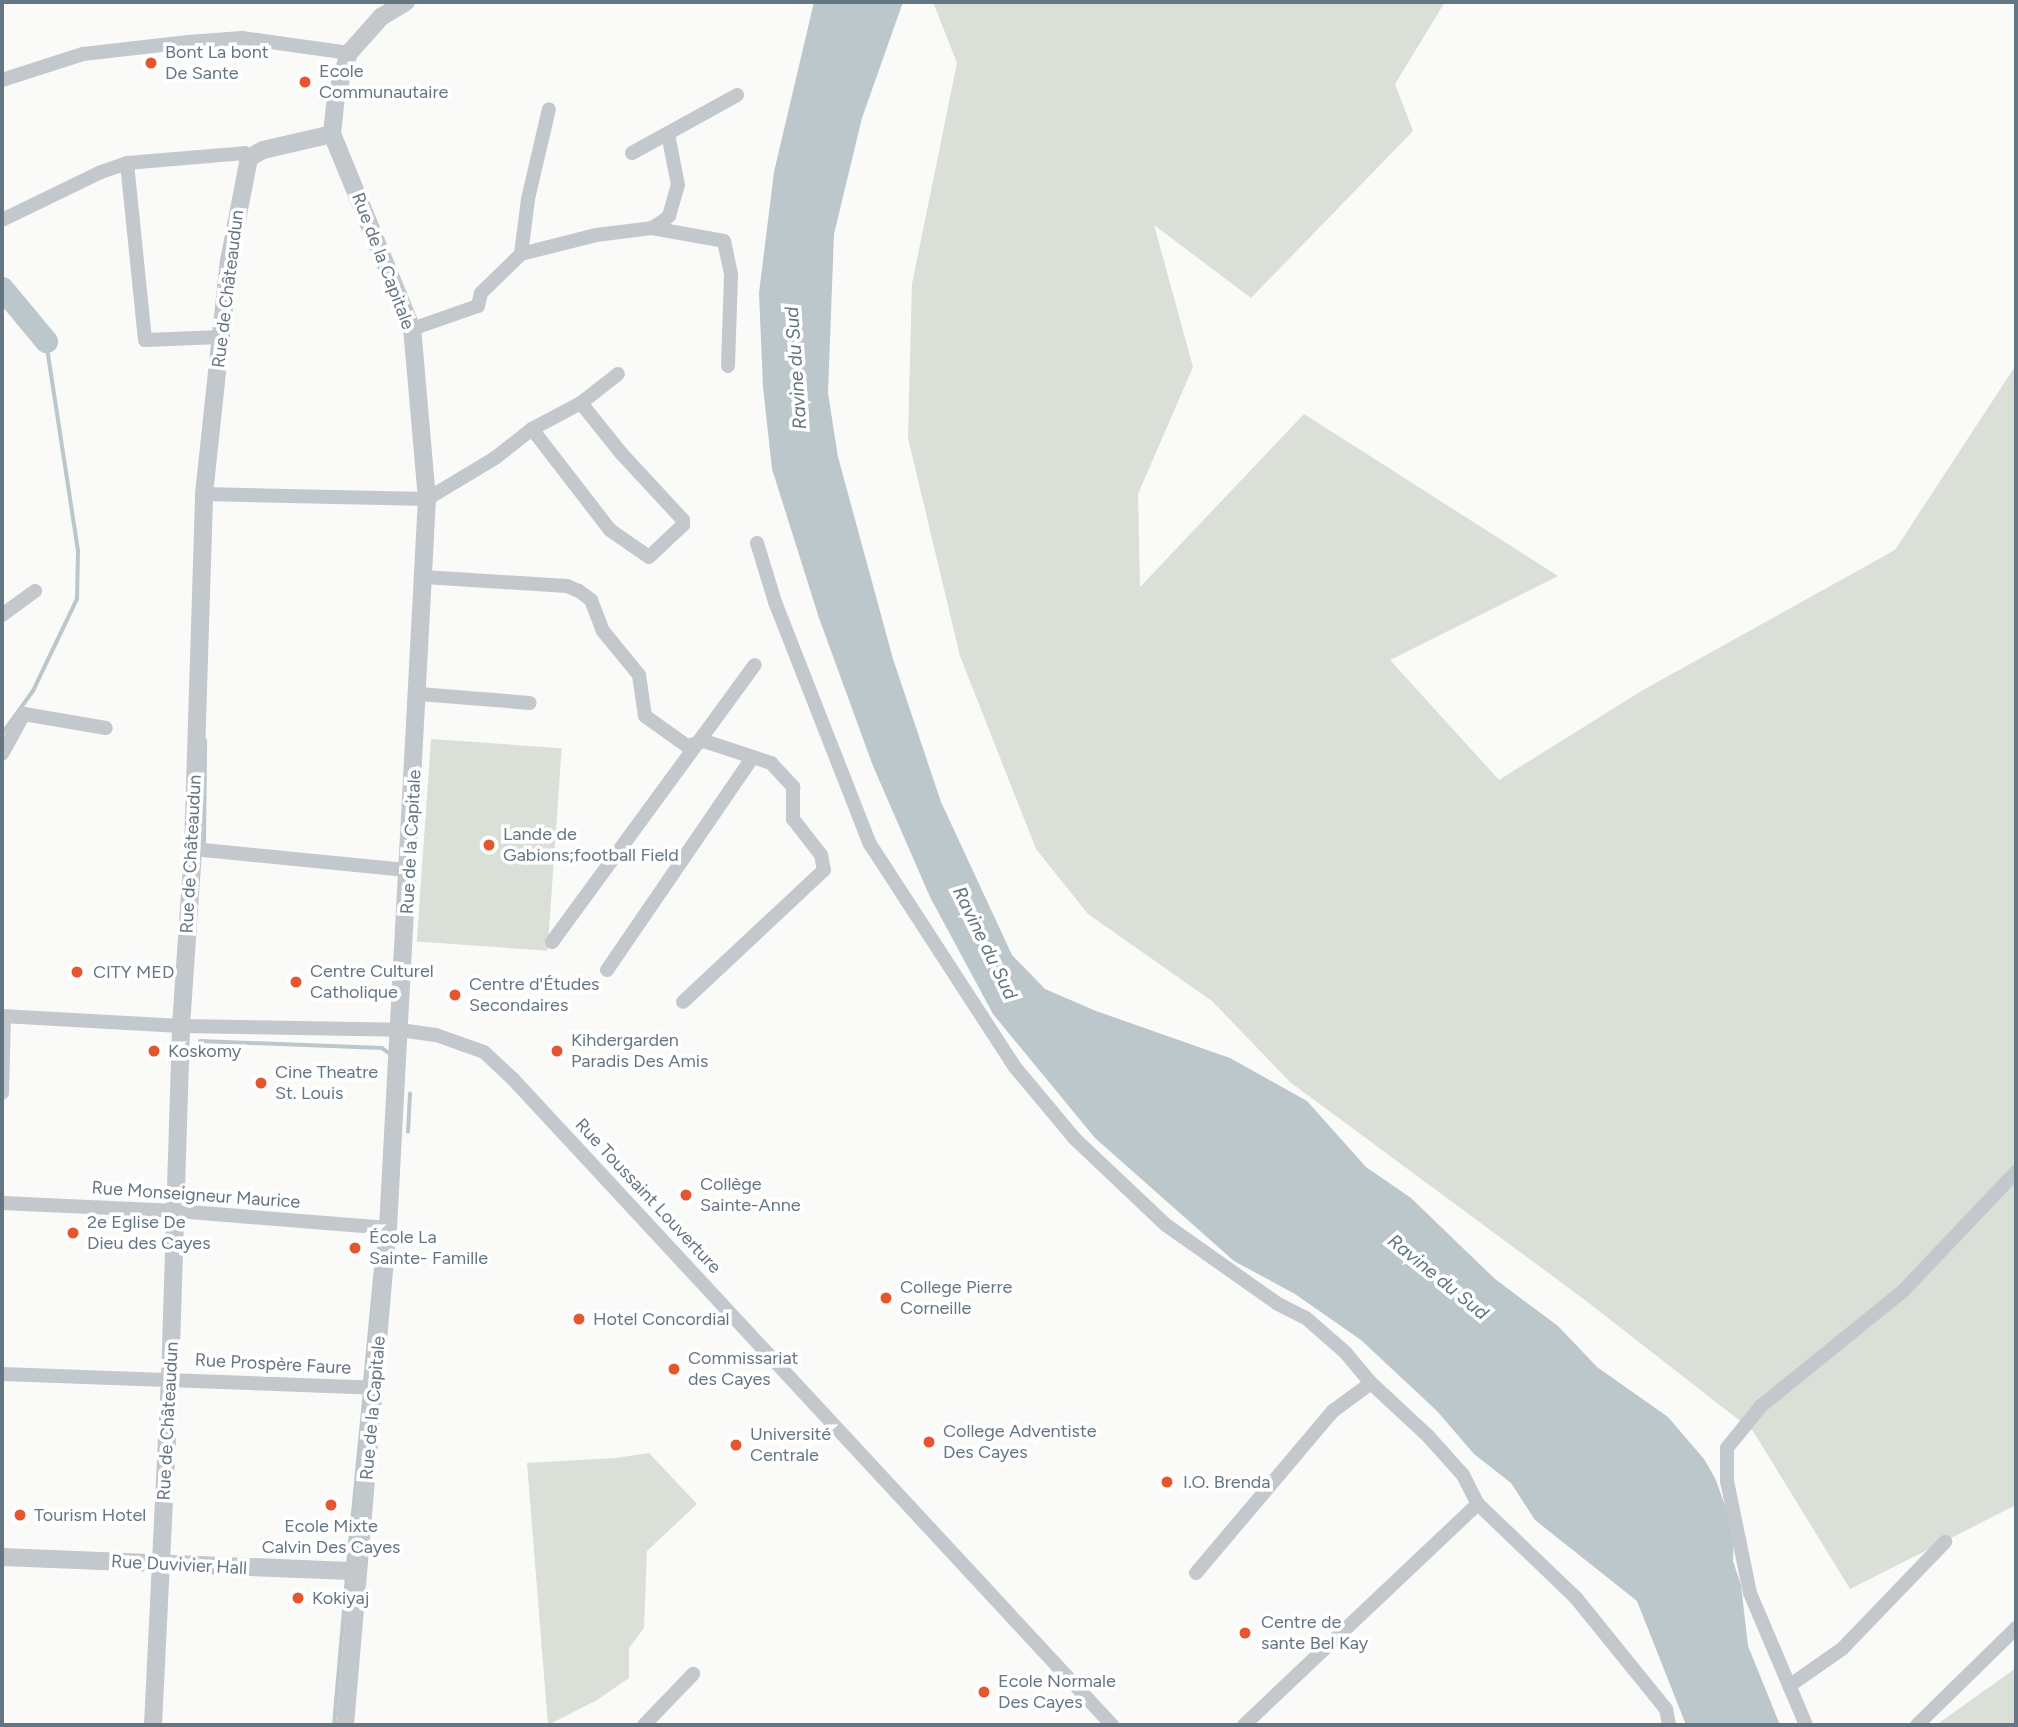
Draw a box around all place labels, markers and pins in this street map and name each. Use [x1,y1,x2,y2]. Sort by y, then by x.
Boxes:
place label: Bont La bont De Sante [165,42,269,84]
marker: Bont La bont De Sante [143,55,159,71]
place label: Ecole Communautaire [319,61,448,104]
marker: Ecole Communautaire [297,74,313,90]
place label: Lande de Gabions;football Field [503,824,679,866]
marker: Lande de Gabions;football Field [481,837,497,853]
place label: CITY MED [93,961,174,983]
place label: Centre Culturel Catholique [310,961,434,1004]
marker: CITY MED [67,962,87,982]
marker: Centre Culturel Catholique [288,974,304,990]
place label: Centre d'Études Secondaires [469,974,599,1016]
marker: Centre d'Études Secondaires [447,987,463,1003]
place label: Kihdergarden Paradis Des Amis [571,1030,708,1072]
place label: Koskomy [168,1040,241,1062]
marker: Koskomy [146,1043,162,1059]
marker: Kihdergarden Paradis Des Amis [549,1043,565,1059]
place label: Cine Theatre St. Louis [275,1062,378,1104]
marker: Cine Theatre St. Louis [253,1075,269,1091]
place label: Collège Sainte-Anne [700,1174,801,1216]
marker: Collège Sainte-Anne [678,1187,694,1203]
place label: 2e Eglise De Dieu des Cayes [87,1212,211,1254]
marker: 2e Eglise De Dieu des Cayes [65,1225,81,1241]
place label: École La Sainte- Famille [369,1227,488,1270]
marker: École La Sainte- Famille [347,1240,363,1256]
place label: College Pierre Corneille [900,1277,1012,1320]
marker: College Pierre Corneille [878,1290,894,1306]
place label: Hotel Concordial [593,1308,730,1330]
marker: Hotel Concordial [571,1311,587,1327]
place label: Commissariat des Cayes [688,1348,798,1390]
marker: Commissariat des Cayes [666,1361,682,1377]
place label: College Adventiste Des Cayes [943,1421,1097,1464]
place label: Université Centrale [750,1424,831,1466]
marker: College Adventiste Des Cayes [921,1434,937,1450]
marker: Université Centrale [728,1437,744,1453]
place label: I.O. Brenda [1183,1471,1270,1493]
marker: I.O. Brenda [1157,1472,1177,1492]
marker: Ecole Mixte Calvin Des Cayes [323,1497,339,1513]
place label: Tourism Hotel [34,1504,146,1526]
marker: Tourism Hotel [12,1507,28,1523]
place label: Ecole Mixte Calvin Des Cayes [262,1516,400,1558]
place label: Kokiyaj [312,1587,369,1609]
marker: Kokiyaj [290,1590,306,1606]
place label: Centre de sante Bel Kay [1261,1612,1368,1654]
marker: Centre de sante Bel Kay [1235,1623,1255,1643]
place label: Ecole Normale Des Cayes [998,1671,1116,1714]
marker: Ecole Normale Des Cayes [976,1684,992,1700]

